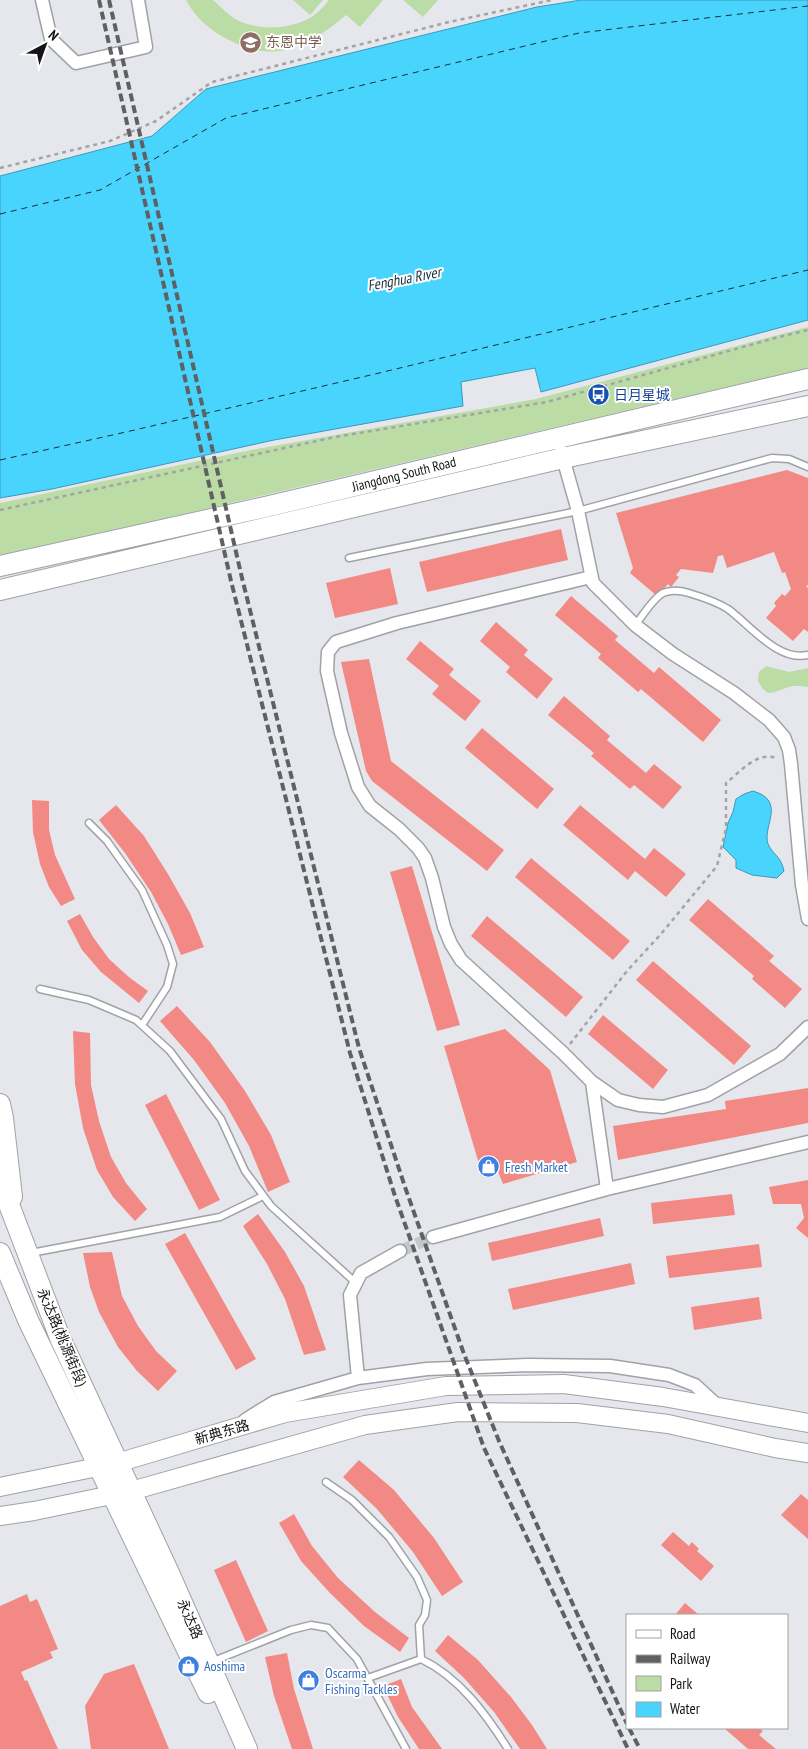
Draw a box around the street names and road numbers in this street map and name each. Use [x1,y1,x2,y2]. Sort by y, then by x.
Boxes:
street label: Jiangdong South Road [349,452,458,496]
street label: 永达路(桃源街段) [33,1285,91,1389]
street label: 新典东路 [193,1416,251,1448]
street label: 永达路 [173,1596,207,1642]

